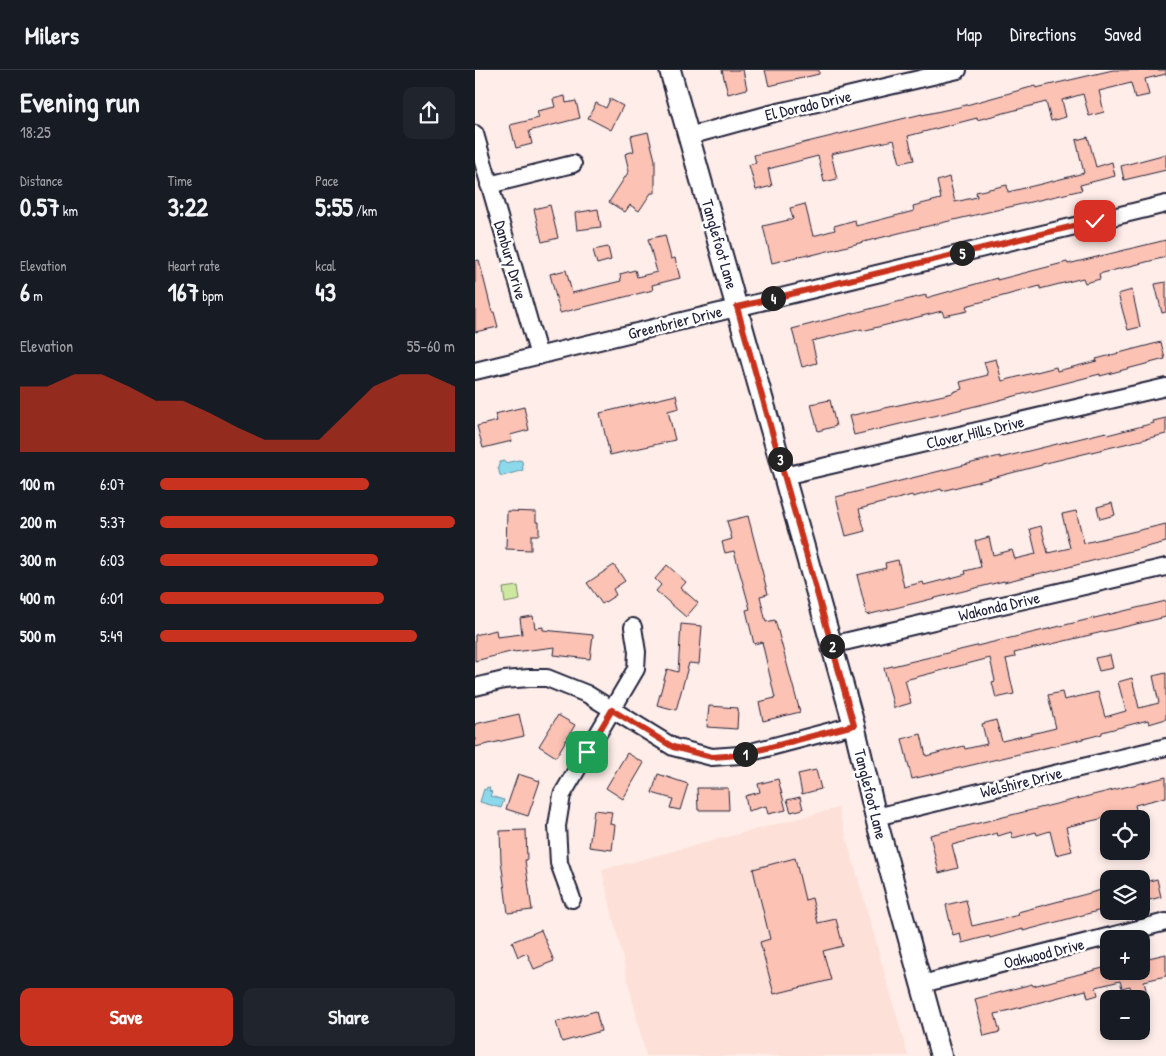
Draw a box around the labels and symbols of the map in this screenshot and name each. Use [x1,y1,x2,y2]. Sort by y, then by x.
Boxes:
street label: El Dorado Drive [763,84,854,126]
street label: Tanglefoot Lane [697,197,743,292]
pin [1074,200,1116,242]
street label: Danbury Drive [489,218,533,302]
pin: 5 [949,240,975,266]
pin: 4 [761,286,785,310]
street label: Greenbrier Drive [626,300,725,344]
street label: Clover Hills Drive [924,410,1027,454]
pin: 3 [767,446,793,472]
street label: Wakonda Drive [956,586,1042,626]
pin: 2 [819,634,845,658]
pin [566,731,608,773]
pin: 1 [733,742,757,766]
street label: Tanglefoot Lane [849,747,893,842]
street label: Welshire Drive [978,761,1065,803]
street label: Oakwood Drive [1001,932,1087,974]

